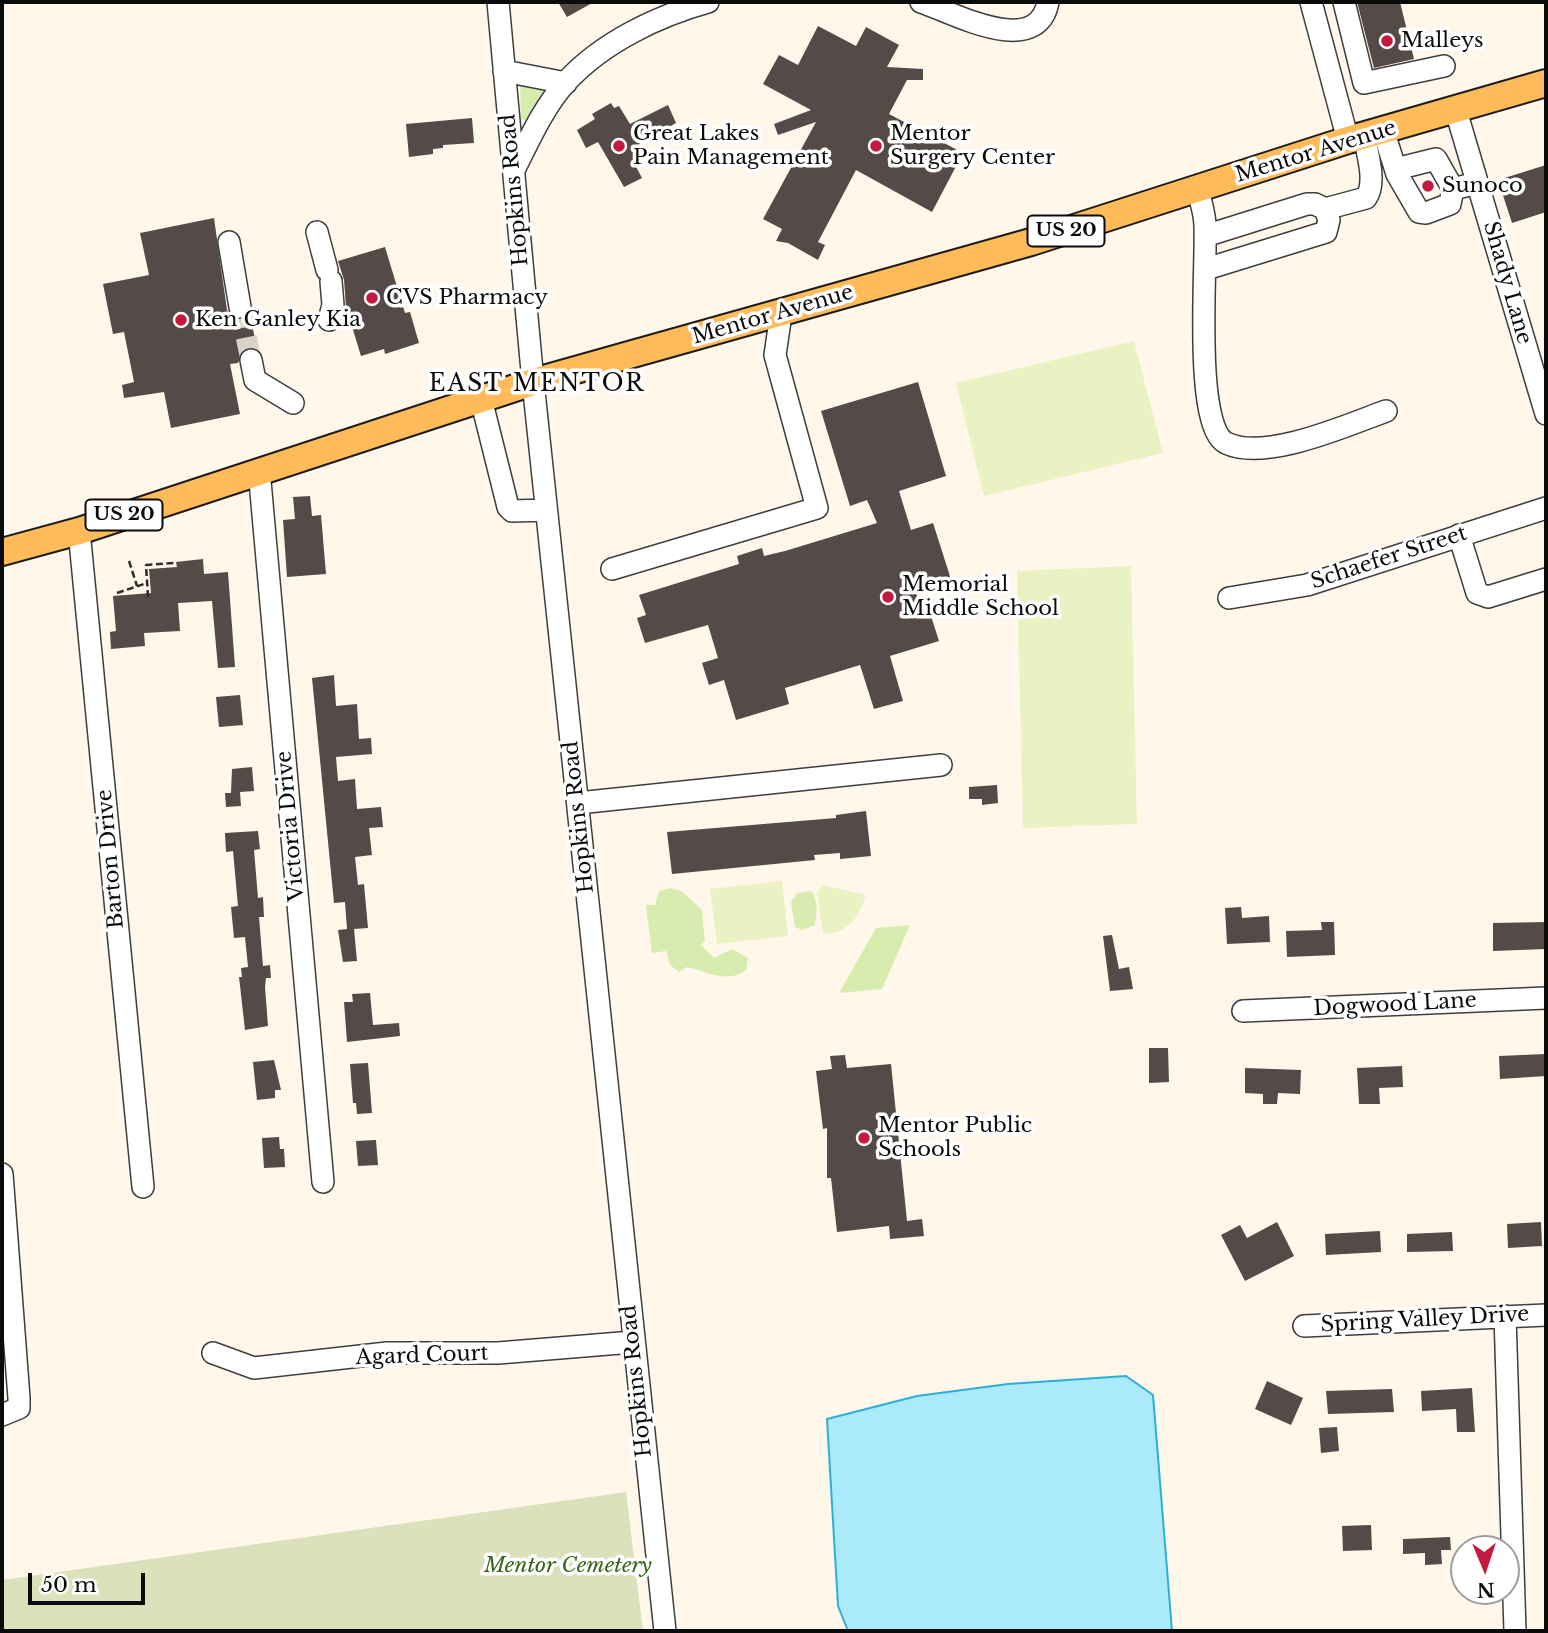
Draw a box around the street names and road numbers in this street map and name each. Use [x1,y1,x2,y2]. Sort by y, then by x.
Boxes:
street label: Hopkins Road [496,113,534,267]
street label: Mentor Avenue [1233,116,1399,188]
road number: US 20 [1028,216,1104,246]
street label: Shady Lane [1477,219,1537,347]
street label: Mentor Avenue [689,280,857,350]
road number: US 20 [86,500,162,530]
street label: Schaefer Street [1308,521,1470,595]
street label: Hopkins Road [558,740,600,894]
street label: Victoria Drive [272,750,310,902]
street label: Barton Drive [92,788,130,930]
street label: Dogwood Lane [1313,988,1477,1022]
street label: Spring Valley Drive [1320,1302,1530,1338]
street label: Hopkins Road [616,1304,658,1458]
street label: Agard Court [355,1341,489,1371]

